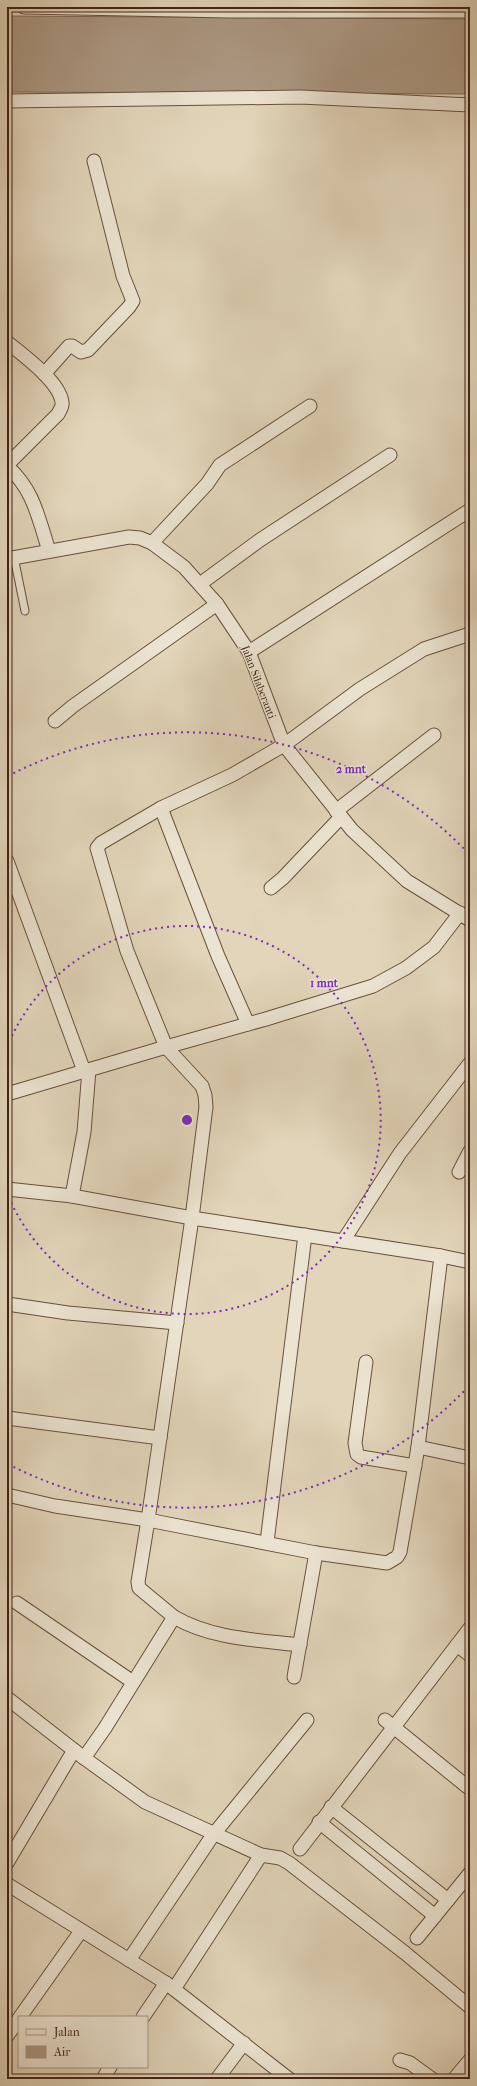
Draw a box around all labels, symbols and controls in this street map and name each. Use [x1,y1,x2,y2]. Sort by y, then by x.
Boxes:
street label: Jalan Silaberanti [238,643,279,721]
text: 2 mnt [336,762,367,776]
text: 1 mnt [310,976,339,990]
centre of rings [180,1113,194,1127]
legend [18,2016,148,2068]
text: Jalan [53,2025,80,2039]
text: Air [53,2045,71,2059]

